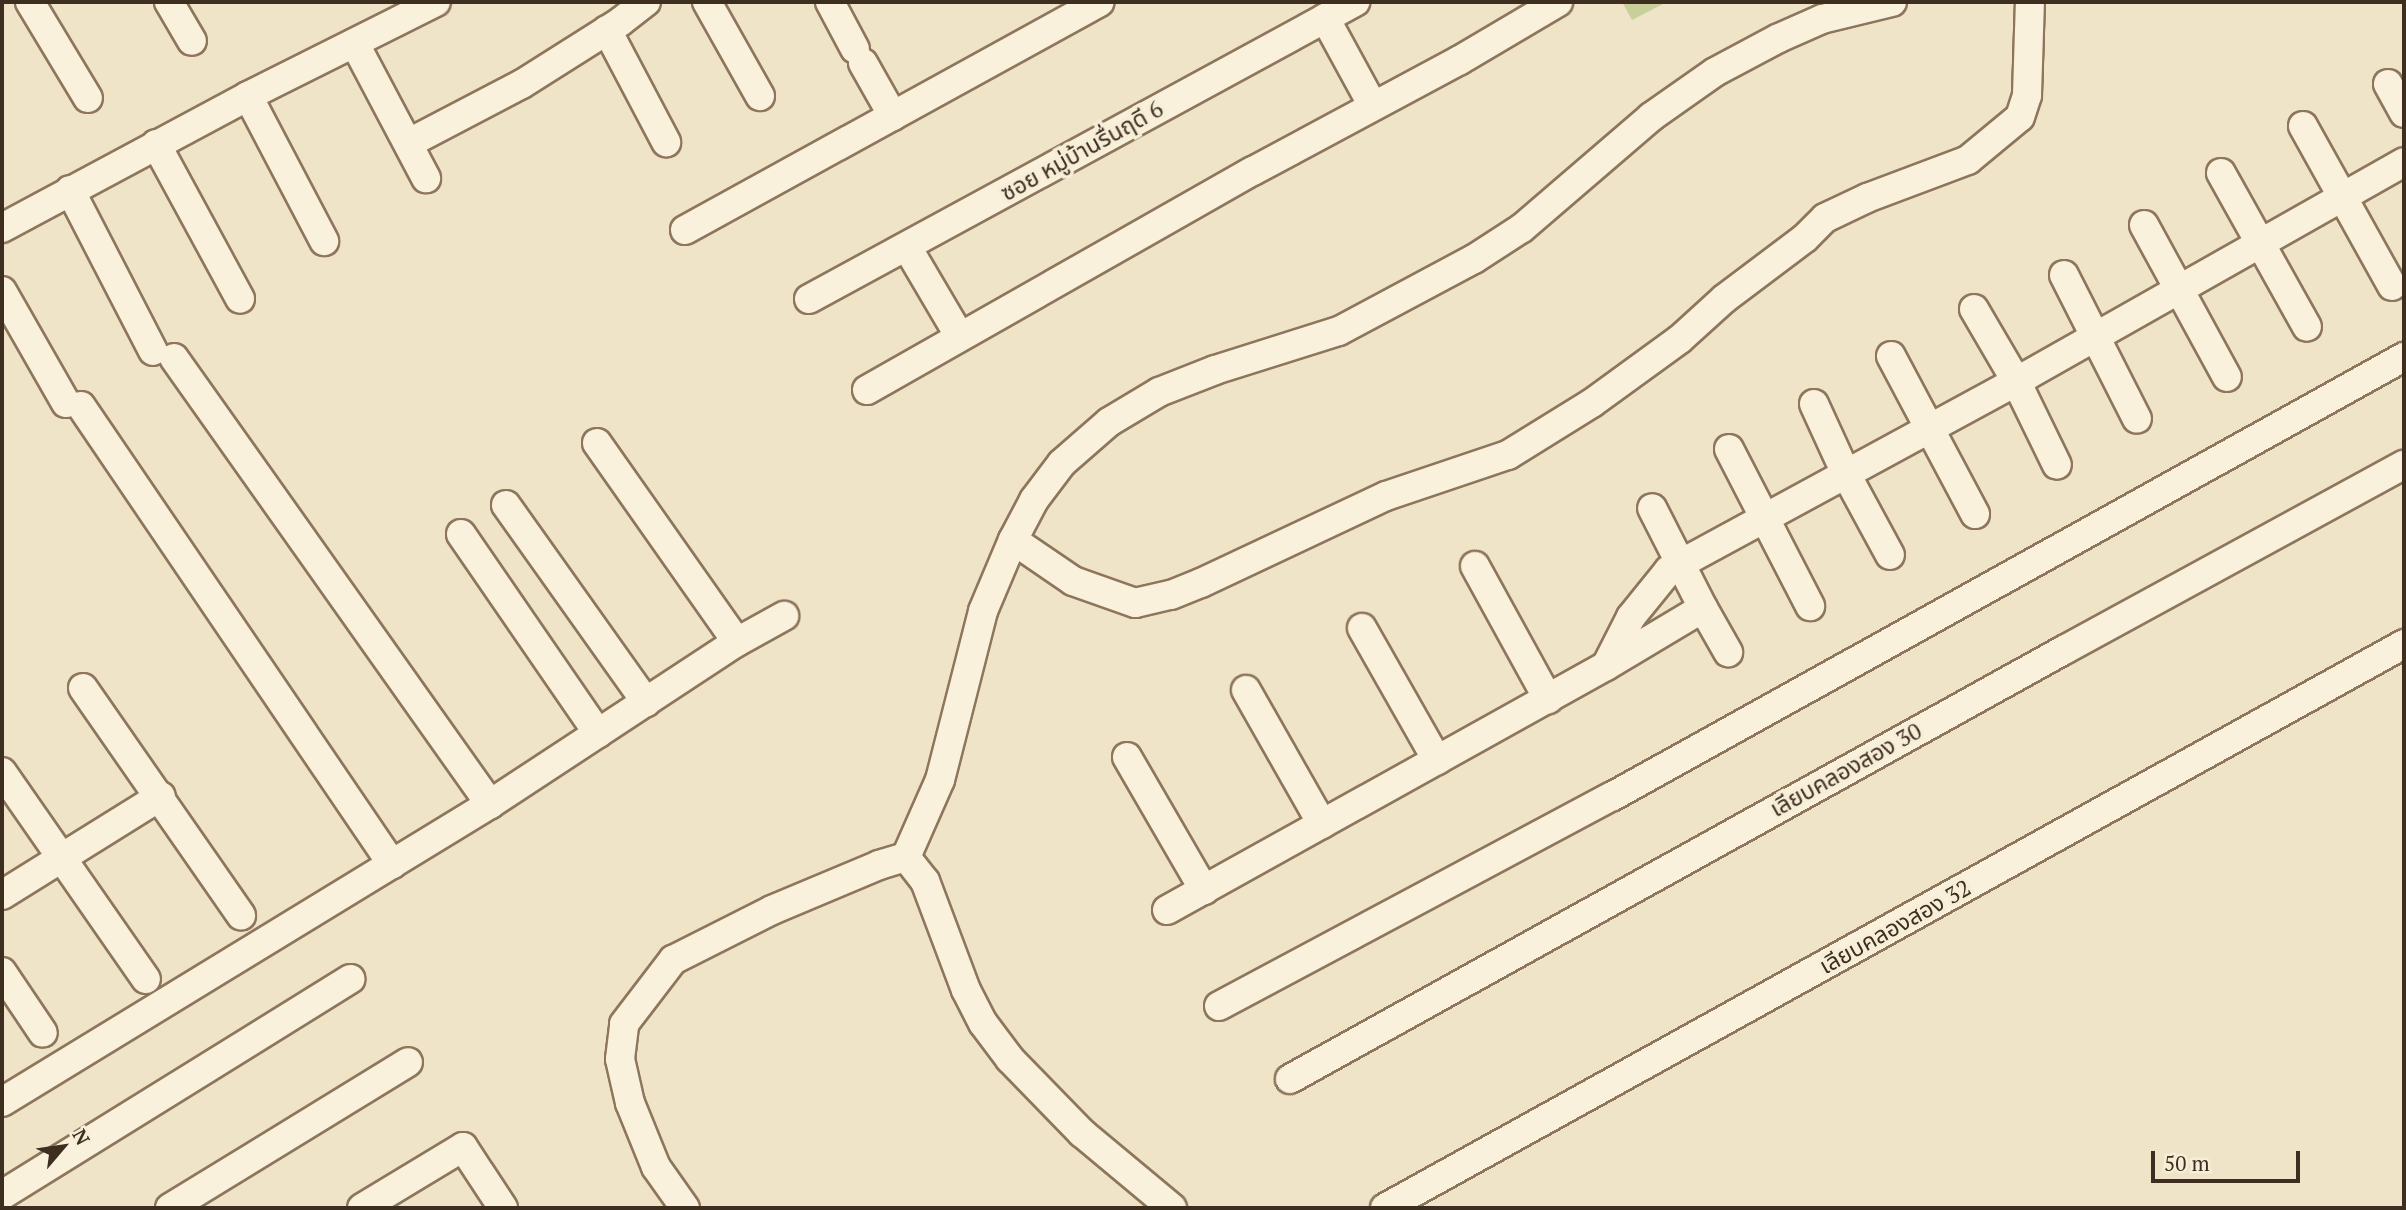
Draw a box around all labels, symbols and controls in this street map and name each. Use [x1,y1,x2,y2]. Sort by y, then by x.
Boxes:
street label: ซอย หมู่บ้านรื่นฤดี 6 [996,95,1168,207]
street label: เลียบคลองสอง 30 [1765,717,1927,823]
street label: เลียบคลองสอง 32 [1814,874,1976,980]
north arrow [28,1112,98,1182]
text: N [67,1124,96,1149]
scale bar [2154,1136,2303,1180]
text: 50 m [2164,1149,2210,1177]

